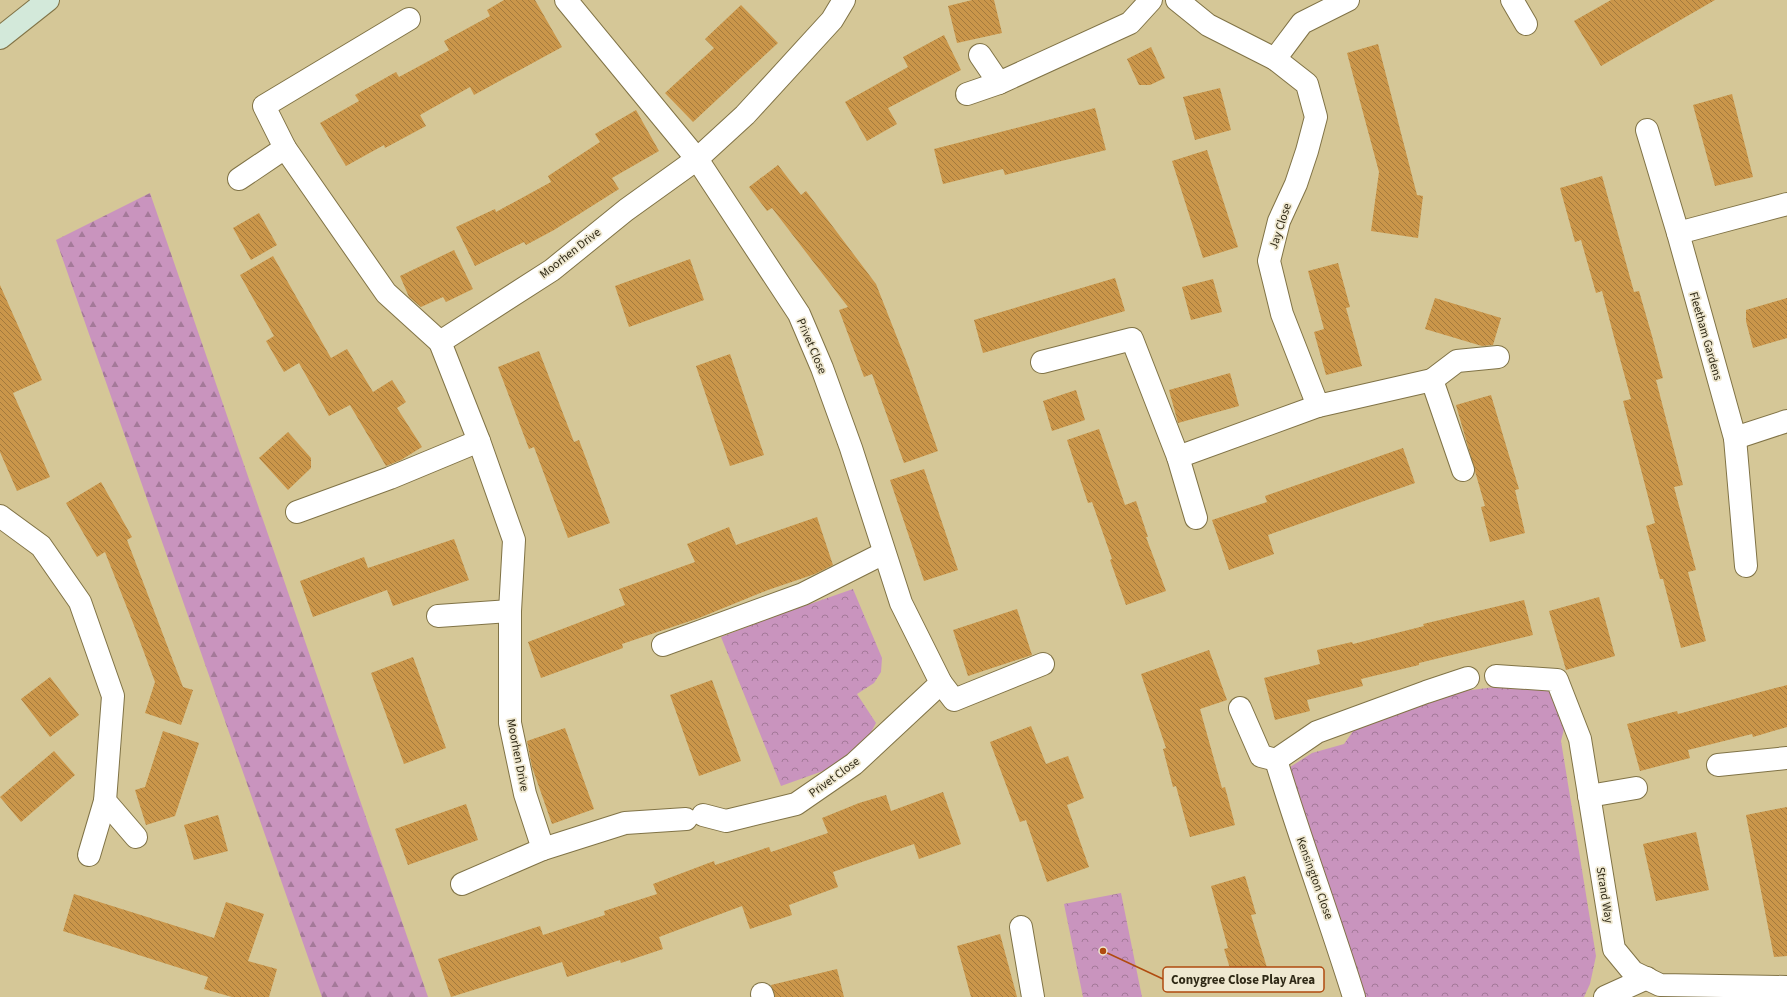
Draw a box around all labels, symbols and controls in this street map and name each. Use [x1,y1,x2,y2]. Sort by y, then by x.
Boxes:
street label: Jay Close [1265,201,1296,251]
street label: Moorhen Drive [536,224,604,283]
street label: Fleetham Gardens [1685,290,1726,382]
street label: Privet Close [792,316,831,377]
street label: Moorhen Drive [502,717,533,793]
street label: Privet Close [805,753,863,802]
street label: Kensington Close [1292,835,1337,922]
street label: Strand Way [1592,866,1617,925]
callout: Conygree Close Play Area [1163,967,1324,992]
text: Conygree Close Play Area [1171,971,1315,989]

